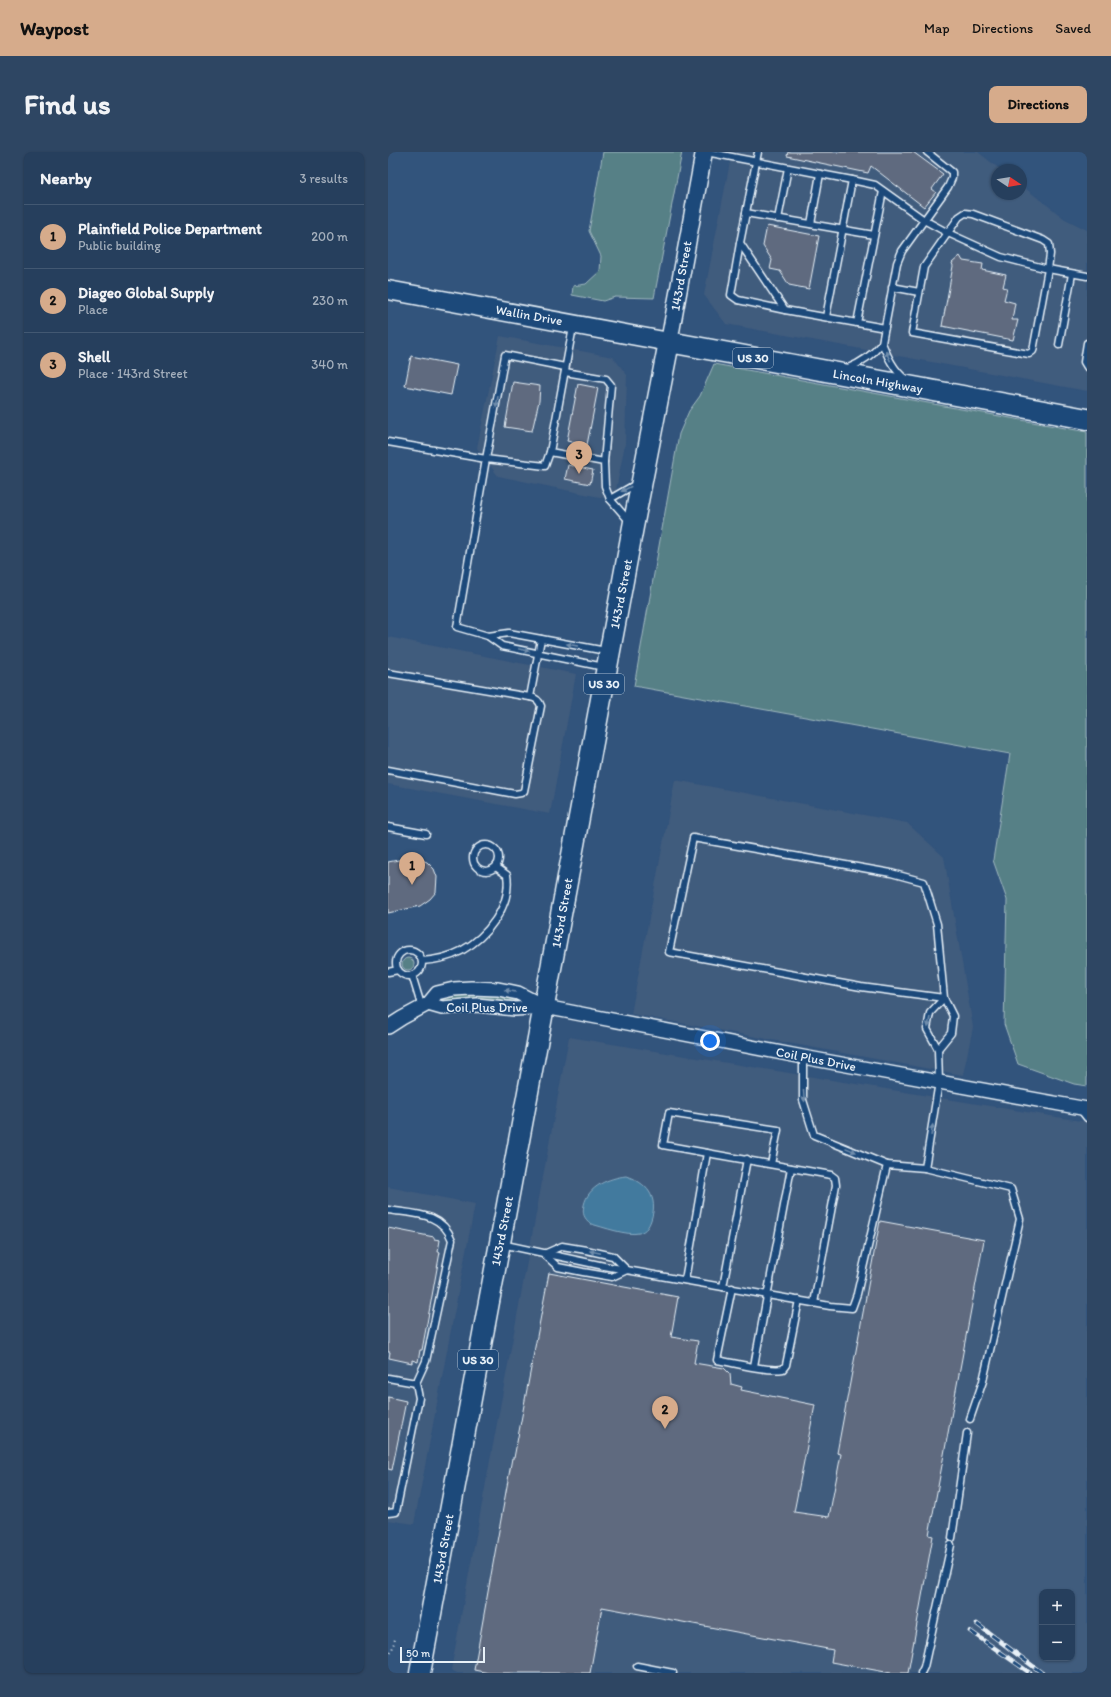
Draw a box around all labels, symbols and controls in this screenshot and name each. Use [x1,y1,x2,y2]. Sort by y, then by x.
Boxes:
text: Waypost [20,17,89,40]
text: Map [924,20,950,37]
text: Directions [972,20,1033,37]
text: Saved [1055,20,1091,37]
button: Directions [989,86,1087,123]
text: Find us [24,87,111,121]
north arrow [991,164,1027,200]
text: Nearby [40,168,92,188]
text: 3 results [299,171,348,186]
text: Plainfield Police Department [78,220,262,238]
text: 1 [50,229,56,244]
text: 200 m [311,229,348,244]
text: Public building [78,238,161,253]
street label: 143rd Street [667,240,695,312]
text: Diageo Global Supply [78,284,214,302]
text: 2 [50,293,56,308]
text: 230 m [312,293,348,308]
text: Place [78,302,108,317]
street label: Wallin Drive [494,302,564,328]
text: Shell [78,348,110,366]
road number: US 30 [733,348,773,368]
one-way arrow [885,351,891,362]
text: 3 [49,357,57,372]
text: 340 m [311,357,348,372]
text: Place · 143rd Street [78,366,188,381]
street label: Lincoln Highway [832,366,924,396]
one-way arrow [493,396,499,408]
pin: 3 [566,441,592,474]
one-way arrow [620,486,632,492]
street label: 143rd Street [607,558,635,630]
one-way arrow [566,641,578,647]
one-way arrow [518,648,530,654]
road number: US 30 [584,674,624,694]
pin: 1 [399,852,425,885]
street label: 143rd Street [548,877,576,949]
one-way arrow [504,988,516,994]
street label: Coil Plus Drive [446,1000,528,1015]
one-way arrow [925,1016,931,1028]
your location [700,1031,720,1051]
street label: Coil Plus Drive [775,1044,857,1074]
one-way arrow [801,1090,807,1102]
one-way arrow [929,1124,935,1136]
one-way arrow [845,1147,857,1153]
street label: 143rd Street [488,1195,516,1267]
one-way arrow [588,1249,601,1255]
road number: US 30 [458,1350,498,1370]
pin: 2 [652,1396,678,1429]
street label: 143rd Street [429,1513,457,1585]
map controls [1039,1589,1075,1661]
button: + [1039,1589,1075,1625]
button: − [1039,1625,1075,1661]
scale bar [400,1645,485,1664]
text: 50 m [406,1647,430,1660]

